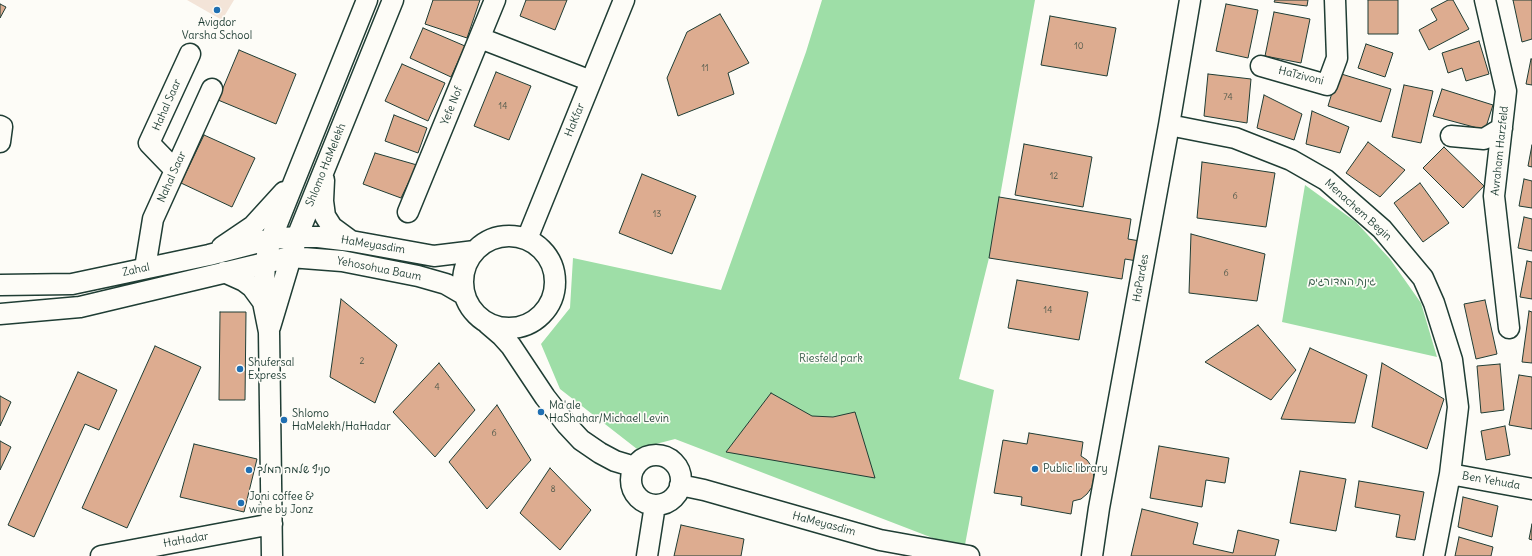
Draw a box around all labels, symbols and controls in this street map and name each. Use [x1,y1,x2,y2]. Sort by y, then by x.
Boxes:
marker: Avigdor Varsha School [212,5,222,15]
place label: Avigdor Varsha School [182,16,252,42]
house number: 10 [1074,41,1084,51]
house number: 11 [701,63,709,73]
street label: HaTzivoni [1277,64,1325,88]
street label: Hahal Saar [150,77,184,133]
street label: Yefe Nof [438,85,466,127]
house number: 74 [1223,92,1233,102]
house number: 14 [499,101,507,111]
street label: HaKfar [562,101,588,139]
street label: Avraham Harzfeld [1489,106,1511,196]
street label: Shlomo HaMelekh [303,121,349,209]
street label: Nahal Saar [155,149,189,205]
house number: 12 [1050,171,1058,181]
street label: Menachem Begin [1322,176,1394,244]
house number: 6 [1232,191,1238,201]
house number: 13 [653,209,661,219]
street label: HaMeyasdim [340,233,406,257]
street label: HaPardes [1130,253,1152,303]
street label: Yehosohua Baum [336,254,422,284]
street label: Zahal [121,261,151,279]
house number: 6 [1223,268,1229,278]
park label: גינת המדורגים [1308,275,1376,289]
house number: 14 [1044,305,1052,315]
park label: Riesfeld park [799,352,863,366]
place label: Shufersal Express [248,356,294,382]
house number: 2 [360,356,364,366]
marker: Shufersal Express [235,364,245,374]
house number: 4 [434,382,440,392]
place label: Ma'ale HaShahar/Michael Levin [549,399,669,425]
place label: Shlomo HaMelekh/HaHadar [292,407,391,433]
marker: Ma'ale HaShahar/Michael Levin [536,407,546,417]
marker: Shlomo HaMelekh/HaHadar [279,415,289,425]
house number: 6 [491,428,497,438]
place label: Public library [1043,462,1108,476]
place label: סניף שלמה המלך [257,463,330,477]
marker: Public library [1030,464,1040,474]
marker: סניף שלמה המלך [244,465,254,475]
street label: Ben Yehuda [1461,469,1521,493]
house number: 8 [550,484,556,494]
place label: Joni coffee & wine by Jonz [249,490,314,516]
marker: Joni coffee & wine by Jonz [236,498,246,508]
street label: HaMeyasdim [791,509,857,539]
street label: HaHadar [162,530,210,550]

